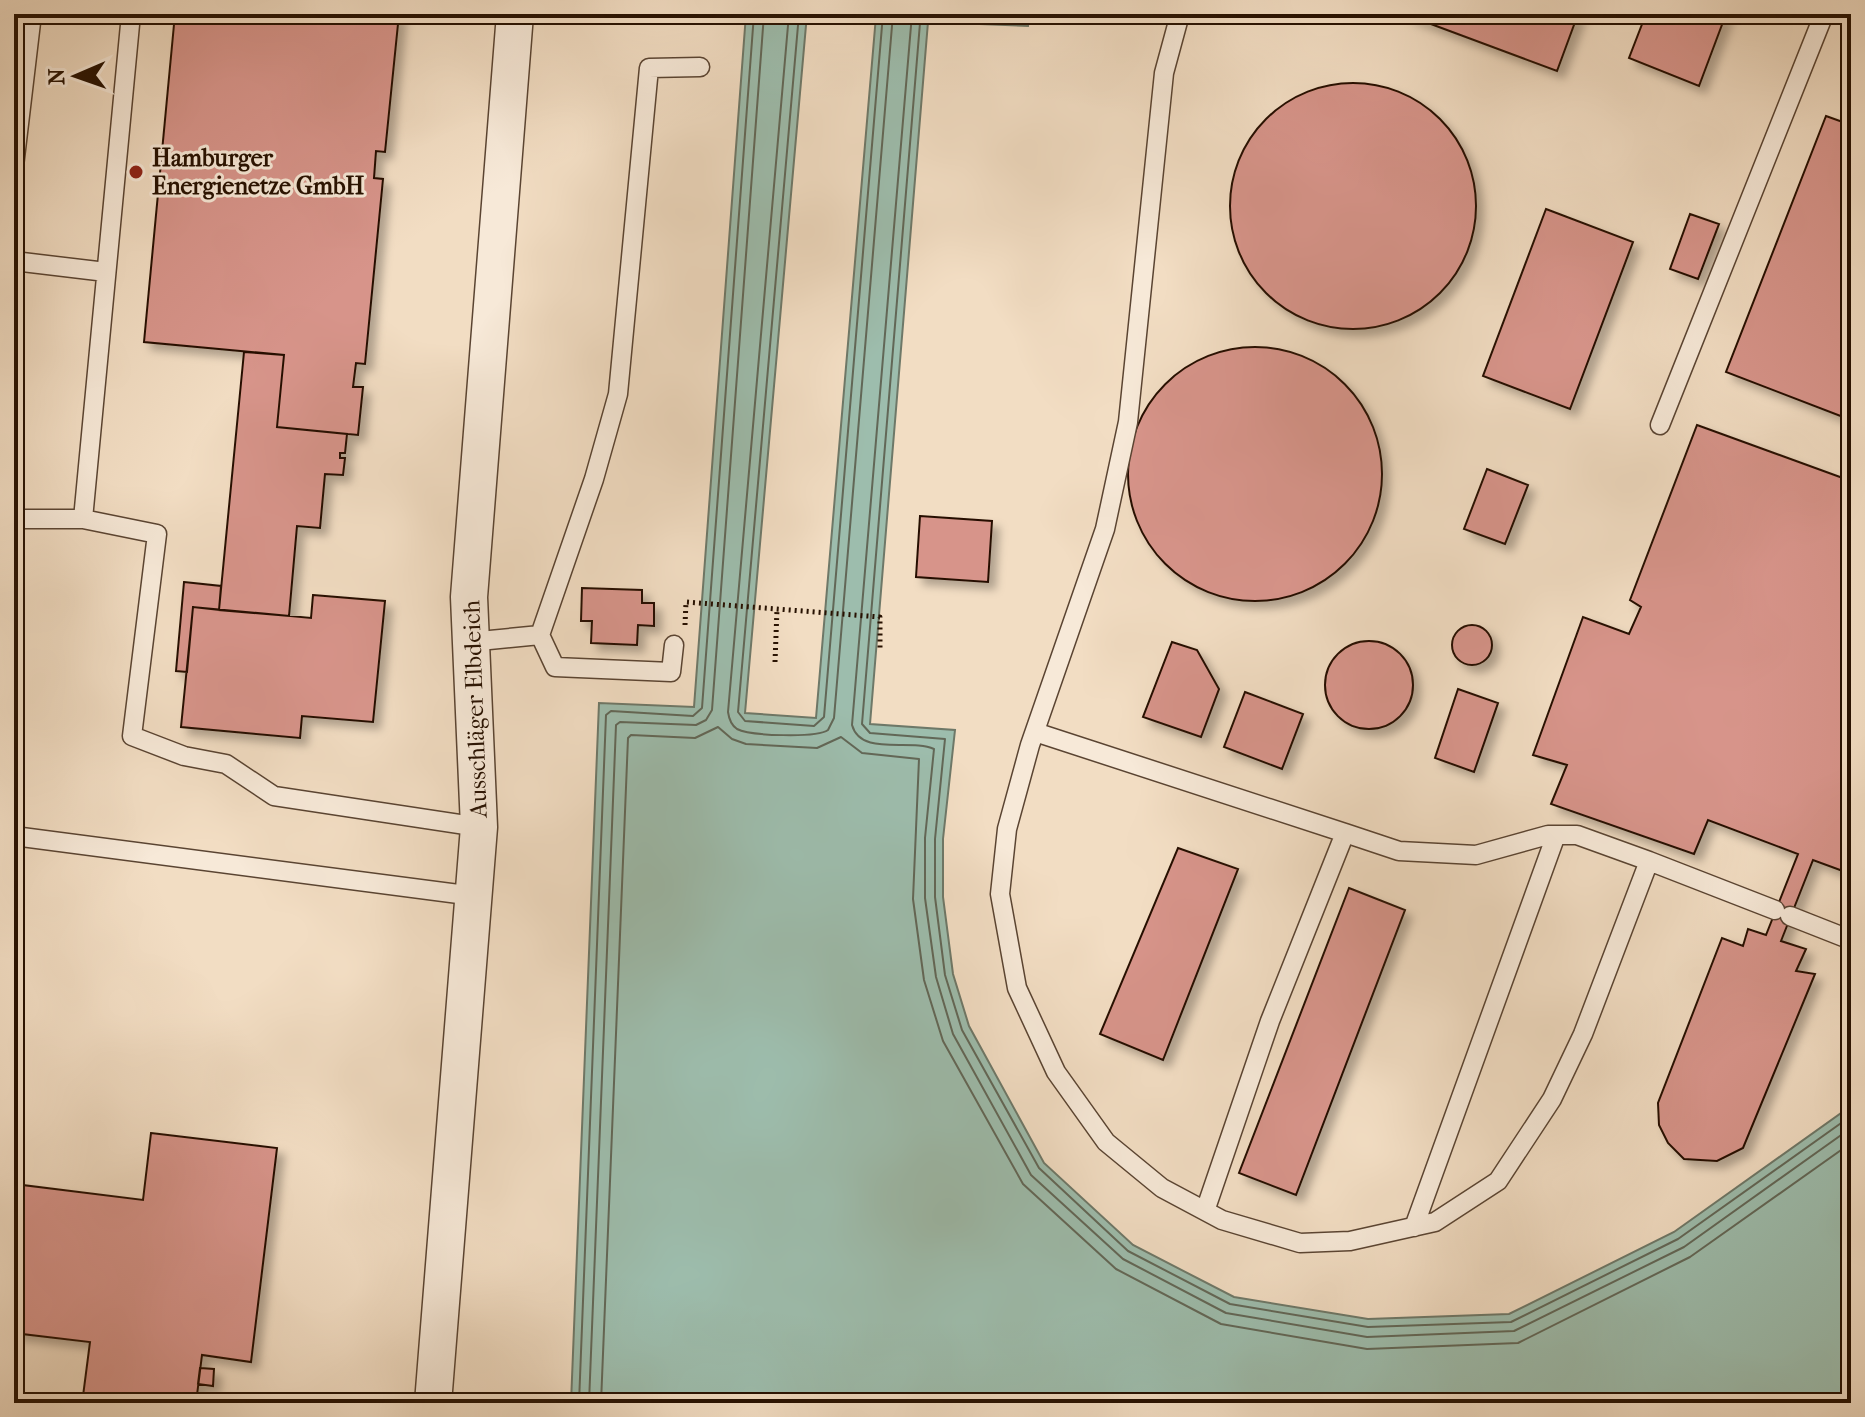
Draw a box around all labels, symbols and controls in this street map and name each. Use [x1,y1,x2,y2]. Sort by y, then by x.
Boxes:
north arrow [36,36,116,116]
text: N [44,68,70,85]
place label: Hamburger Energienetze GmbH [152,144,364,200]
marker: Hamburger Energienetze GmbH [127,163,145,181]
street label: Ausschläger Elbdeich [457,599,493,819]

